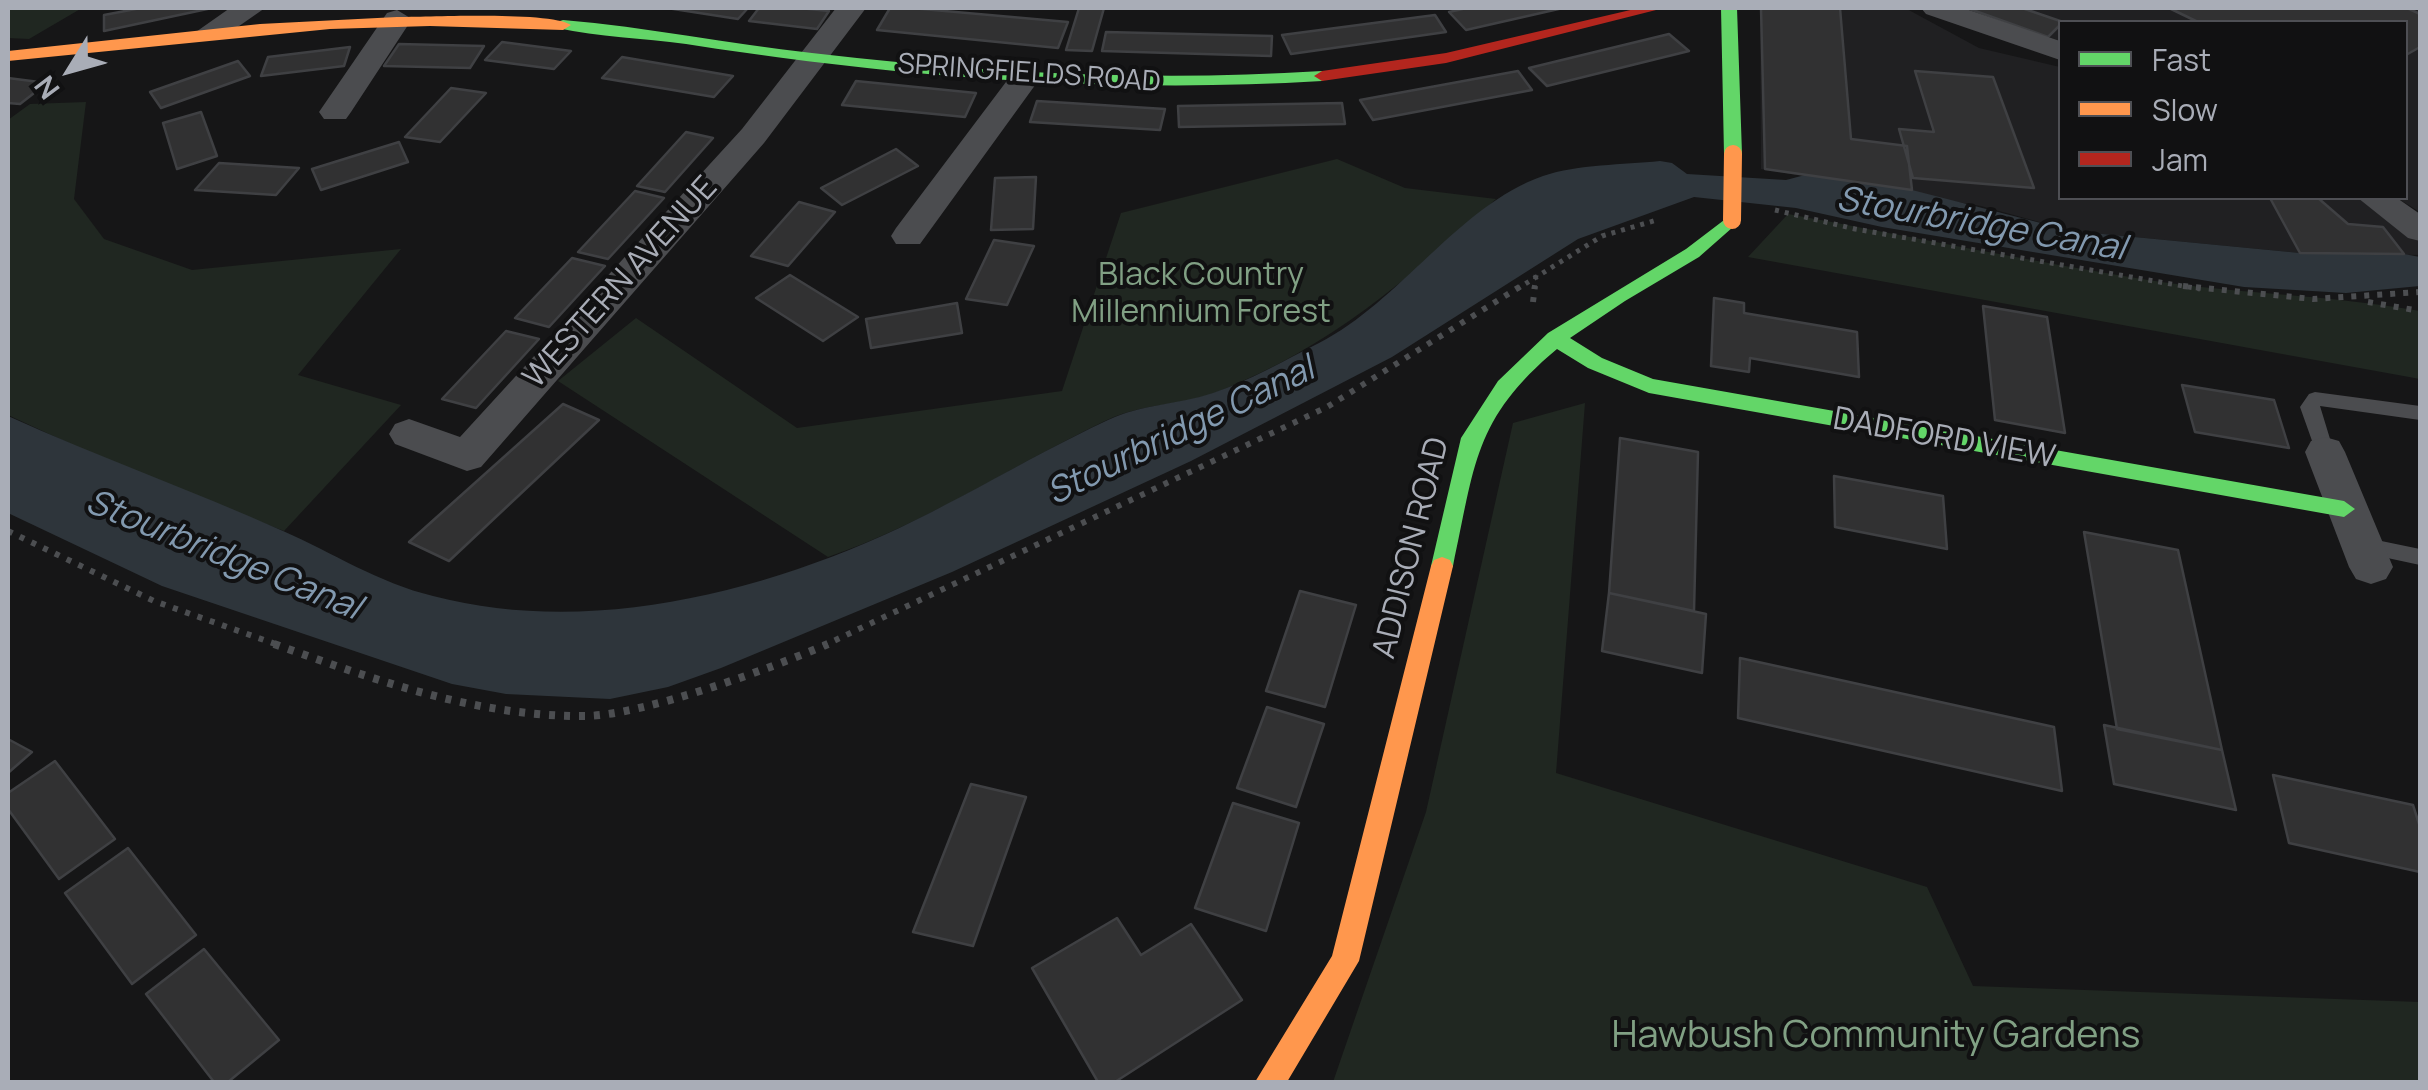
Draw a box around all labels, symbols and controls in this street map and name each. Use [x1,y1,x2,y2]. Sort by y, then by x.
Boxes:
north arrow [20,20,120,120]
legend [2058,20,2408,200]
text: Fast [2152,39,2211,80]
street label: SPRINGFIELDS ROAD [896,48,1162,100]
text: N [25,69,67,108]
text: Slow [2152,89,2218,130]
text: Jam [2152,139,2208,180]
street label: WESTERN AVENUE [516,169,726,397]
water label: Stourbridge Canal [1833,179,2129,271]
park label: Black Country Millennium Forest [1071,257,1331,332]
water label: Stourbridge Canal [1040,349,1322,515]
street label: DADFORD VIEW [1830,401,2058,477]
street label: ADDISON ROAD [1366,434,1458,662]
water label: Stourbridge Canal [80,482,366,630]
park label: Hawbush Community Gardens [1611,1013,2141,1059]

